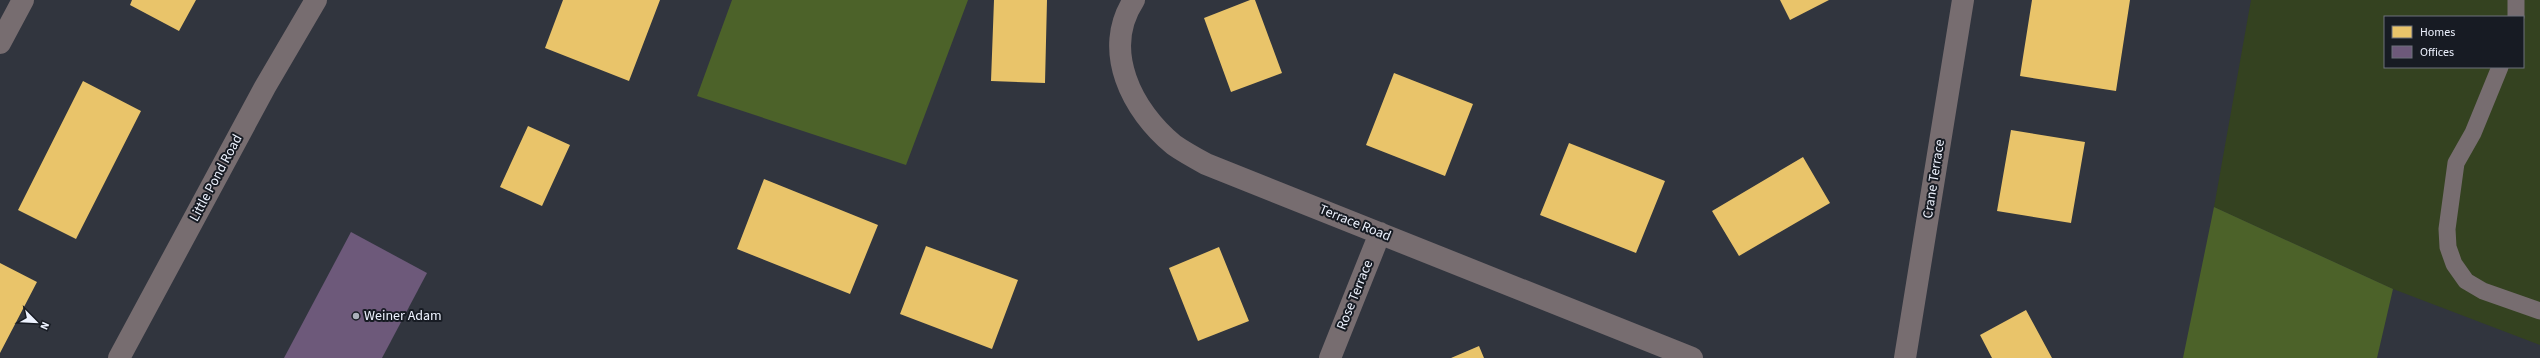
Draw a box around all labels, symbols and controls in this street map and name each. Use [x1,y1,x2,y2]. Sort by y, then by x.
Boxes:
legend [2384,16,2524,68]
text: Homes [2420,24,2455,41]
text: Offices [2420,44,2454,61]
street label: Little Pond Road [185,131,247,225]
street label: Crane Terrace [1918,138,1950,220]
street label: Terrace Road [1316,200,1394,246]
street label: Rose Terrace [1332,257,1378,333]
north arrow [16,302,56,342]
place label: Weiner Adam [364,306,442,326]
marker: Weiner Adam [351,311,361,321]
text: N [36,319,53,332]

